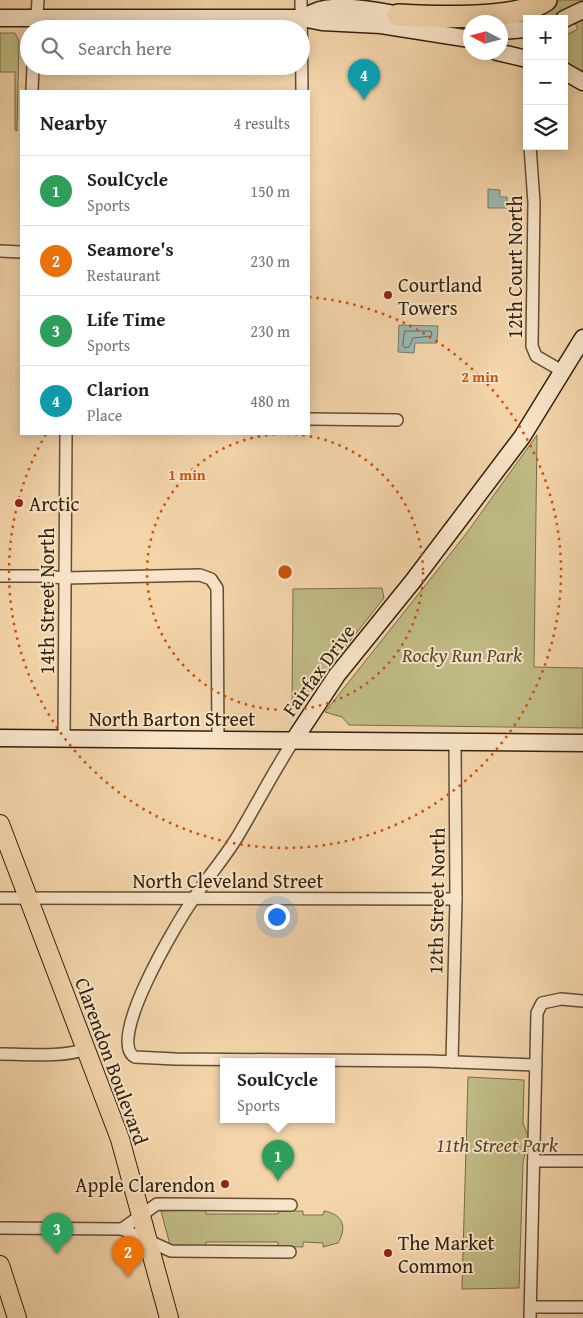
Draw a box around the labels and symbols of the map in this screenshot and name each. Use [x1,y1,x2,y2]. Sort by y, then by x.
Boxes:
north arrow [463,15,508,60]
pin: 4 [348,59,380,100]
street label: 12th Court North [500,195,529,339]
place label: Courtland Towers [398,270,482,322]
marker: Courtland Towers [382,289,394,301]
text: 2 min [461,366,499,387]
text: 1 min [168,464,206,485]
place label: Arctic [29,489,80,518]
marker: Arctic [13,497,25,509]
street label: 14th Street North [32,528,61,674]
centre of rings [276,563,294,581]
street label: Fairfax Drive [275,618,361,722]
park label: Rocky Run Park [401,640,523,669]
street label: North Barton Street [89,704,255,733]
street label: 12th Street North [420,827,452,975]
street label: North Cleveland Street [133,866,323,895]
your location [264,904,290,930]
street label: Clarendon Boulevard [68,973,156,1149]
park label: 11th Street Park [436,1130,559,1159]
pin: 1 [262,1140,294,1181]
place label: Apple Clarendon [75,1170,215,1199]
marker: Apple Clarendon [219,1178,231,1190]
pin: 3 [41,1213,73,1254]
place label: The Market Common [398,1228,495,1280]
pin: 2 [112,1236,144,1277]
marker: The Market Common [382,1247,394,1259]

